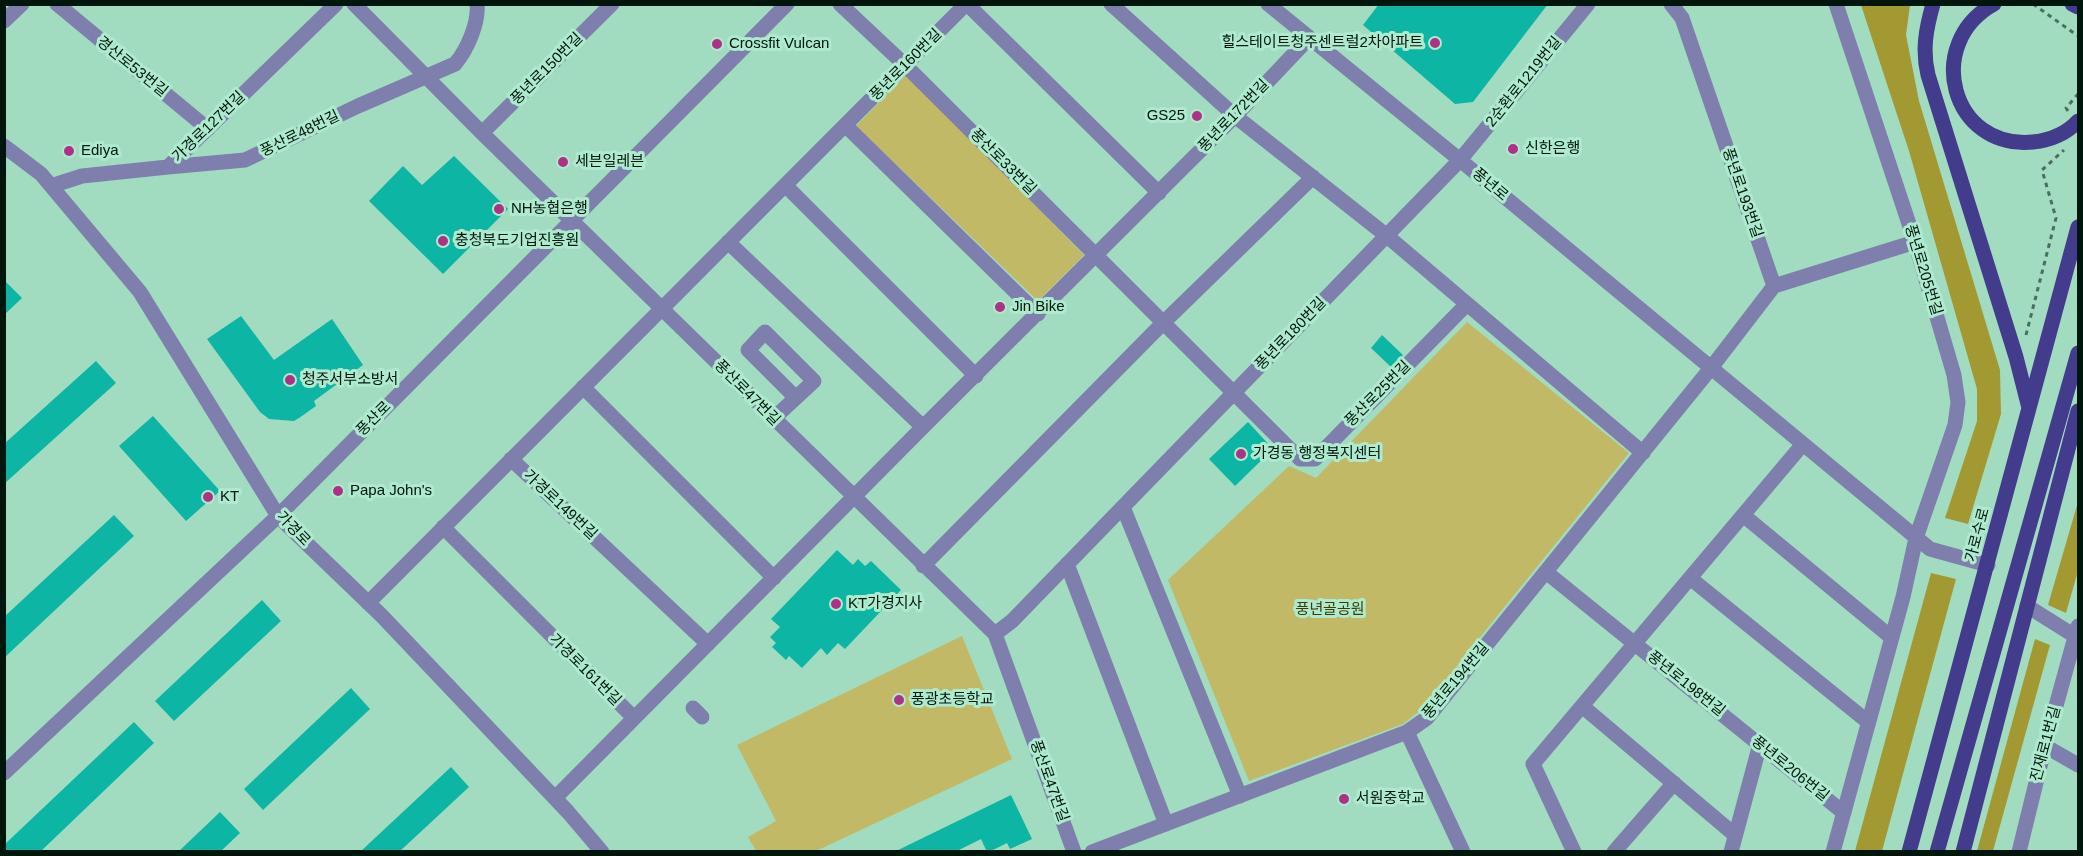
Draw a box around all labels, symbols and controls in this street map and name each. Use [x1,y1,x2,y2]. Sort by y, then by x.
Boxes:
street label: 풍년로160번길 [866,25,946,105]
street label: 풍년로150번길 [507,29,587,109]
street label: 경산로53번길 [93,33,171,101]
street label: 2순환로1219번길 [1482,33,1566,131]
place label: 힐스테이트청주센트럴2차아파트 [1221,34,1423,52]
place label: Crossfit Vulcan [729,35,829,53]
marker: 힐스테이트청주센트럴2차아파트 [1428,36,1442,50]
marker: Crossfit Vulcan [710,37,724,51]
street label: 풍년로172번길 [1195,76,1273,156]
street label: 가경로127번길 [169,88,249,166]
street label: 풍산로48번길 [258,107,342,161]
place label: GS25 [1147,107,1185,125]
marker: GS25 [1190,109,1204,123]
street label: 풍산로33번길 [966,125,1040,199]
place label: 신한은행 [1525,140,1580,158]
place label: Ediya [81,142,119,160]
marker: 신한은행 [1506,142,1520,156]
marker: Ediya [62,144,76,158]
street label: 풍년로193번길 [1718,146,1766,240]
place label: 세븐일레븐 [575,153,644,171]
marker: 세븐일레븐 [556,155,570,169]
street label: 풍년로 [1468,165,1512,205]
place label: NH농협은행 [511,200,588,218]
marker: NH농협은행 [492,202,506,216]
street label: 풍년로205번길 [1901,222,1945,318]
place label: 충청북도기업진흥원 [455,232,579,250]
marker: 충청북도기업진흥원 [436,234,450,248]
street label: 풍년로180번길 [1252,294,1330,374]
place label: Jin Bike [1012,298,1065,316]
marker: Jin Bike [993,300,1007,314]
street label: 풍산로47번길 [710,356,784,430]
street label: 풍산로25번길 [1341,357,1415,431]
place label: 청주서부소방서 [302,371,399,389]
marker: 청주서부소방서 [283,373,297,387]
street label: 풍산로 [353,398,395,440]
place label: 가경동 행정복지센터 [1253,445,1381,463]
marker: 가경동 행정복지센터 [1234,447,1248,461]
street label: 가경로149번길 [519,466,601,544]
place label: Papa John's [350,482,432,500]
marker: Papa John's [331,484,345,498]
place label: KT [220,488,239,506]
marker: KT [201,490,215,504]
street label: 가로수로 [1962,506,1994,564]
street label: 가경로 [272,508,314,550]
place label: KT가경지사 [848,595,922,613]
marker: KT가경지사 [829,597,843,611]
park label: 풍년골공원 [1296,601,1364,619]
street label: 가경로161번길 [545,630,625,710]
street label: 풍년로194번길 [1419,639,1493,723]
street label: 풍년로198번길 [1644,647,1728,721]
place label: 풍광초등학교 [911,691,994,709]
marker: 풍광초등학교 [892,693,906,707]
street label: 진재로1번길 [2027,704,2065,784]
street label: 풍년로206번길 [1748,732,1832,806]
street label: 풍산로47번길 [1026,738,1072,824]
place label: 서원중학교 [1356,790,1425,808]
marker: 서원중학교 [1337,792,1351,806]

